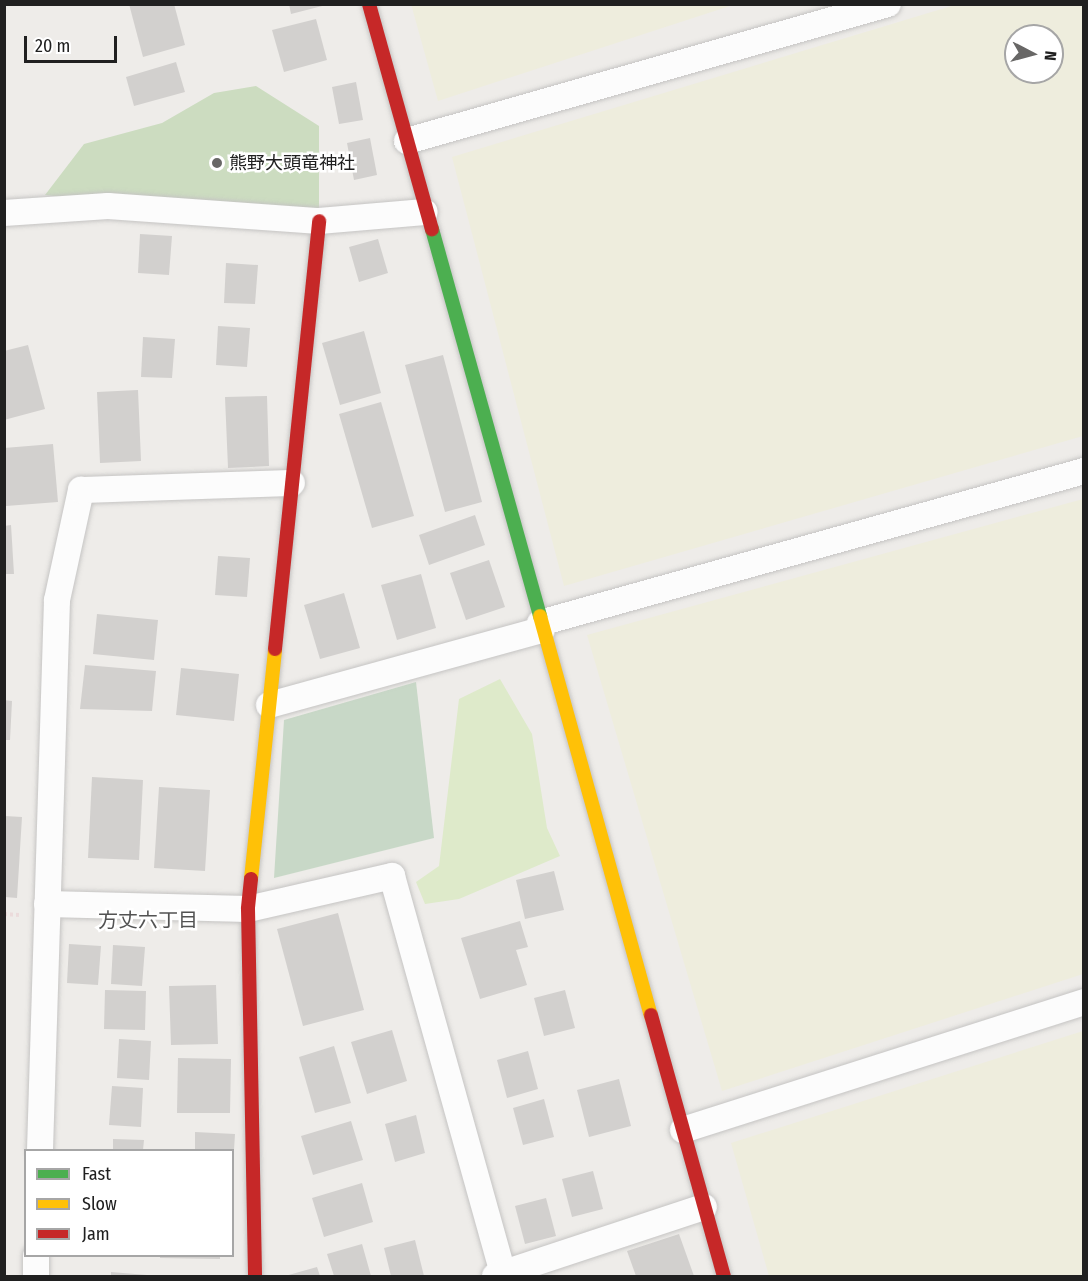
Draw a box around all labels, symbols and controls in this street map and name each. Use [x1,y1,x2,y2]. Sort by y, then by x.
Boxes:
scale bar [27,24,120,62]
north arrow [1004,24,1064,84]
text: 20 m [35,35,70,57]
text: N [1040,50,1060,61]
place label: 熊野大頭竜神社 [229,152,355,174]
marker: 熊野大頭竜神社 [210,156,224,170]
district label: 方丈六丁目 [98,908,198,932]
legend [24,1149,234,1257]
text: Fast [82,1163,111,1185]
text: Slow [82,1193,117,1215]
text: Jam [82,1223,110,1245]

